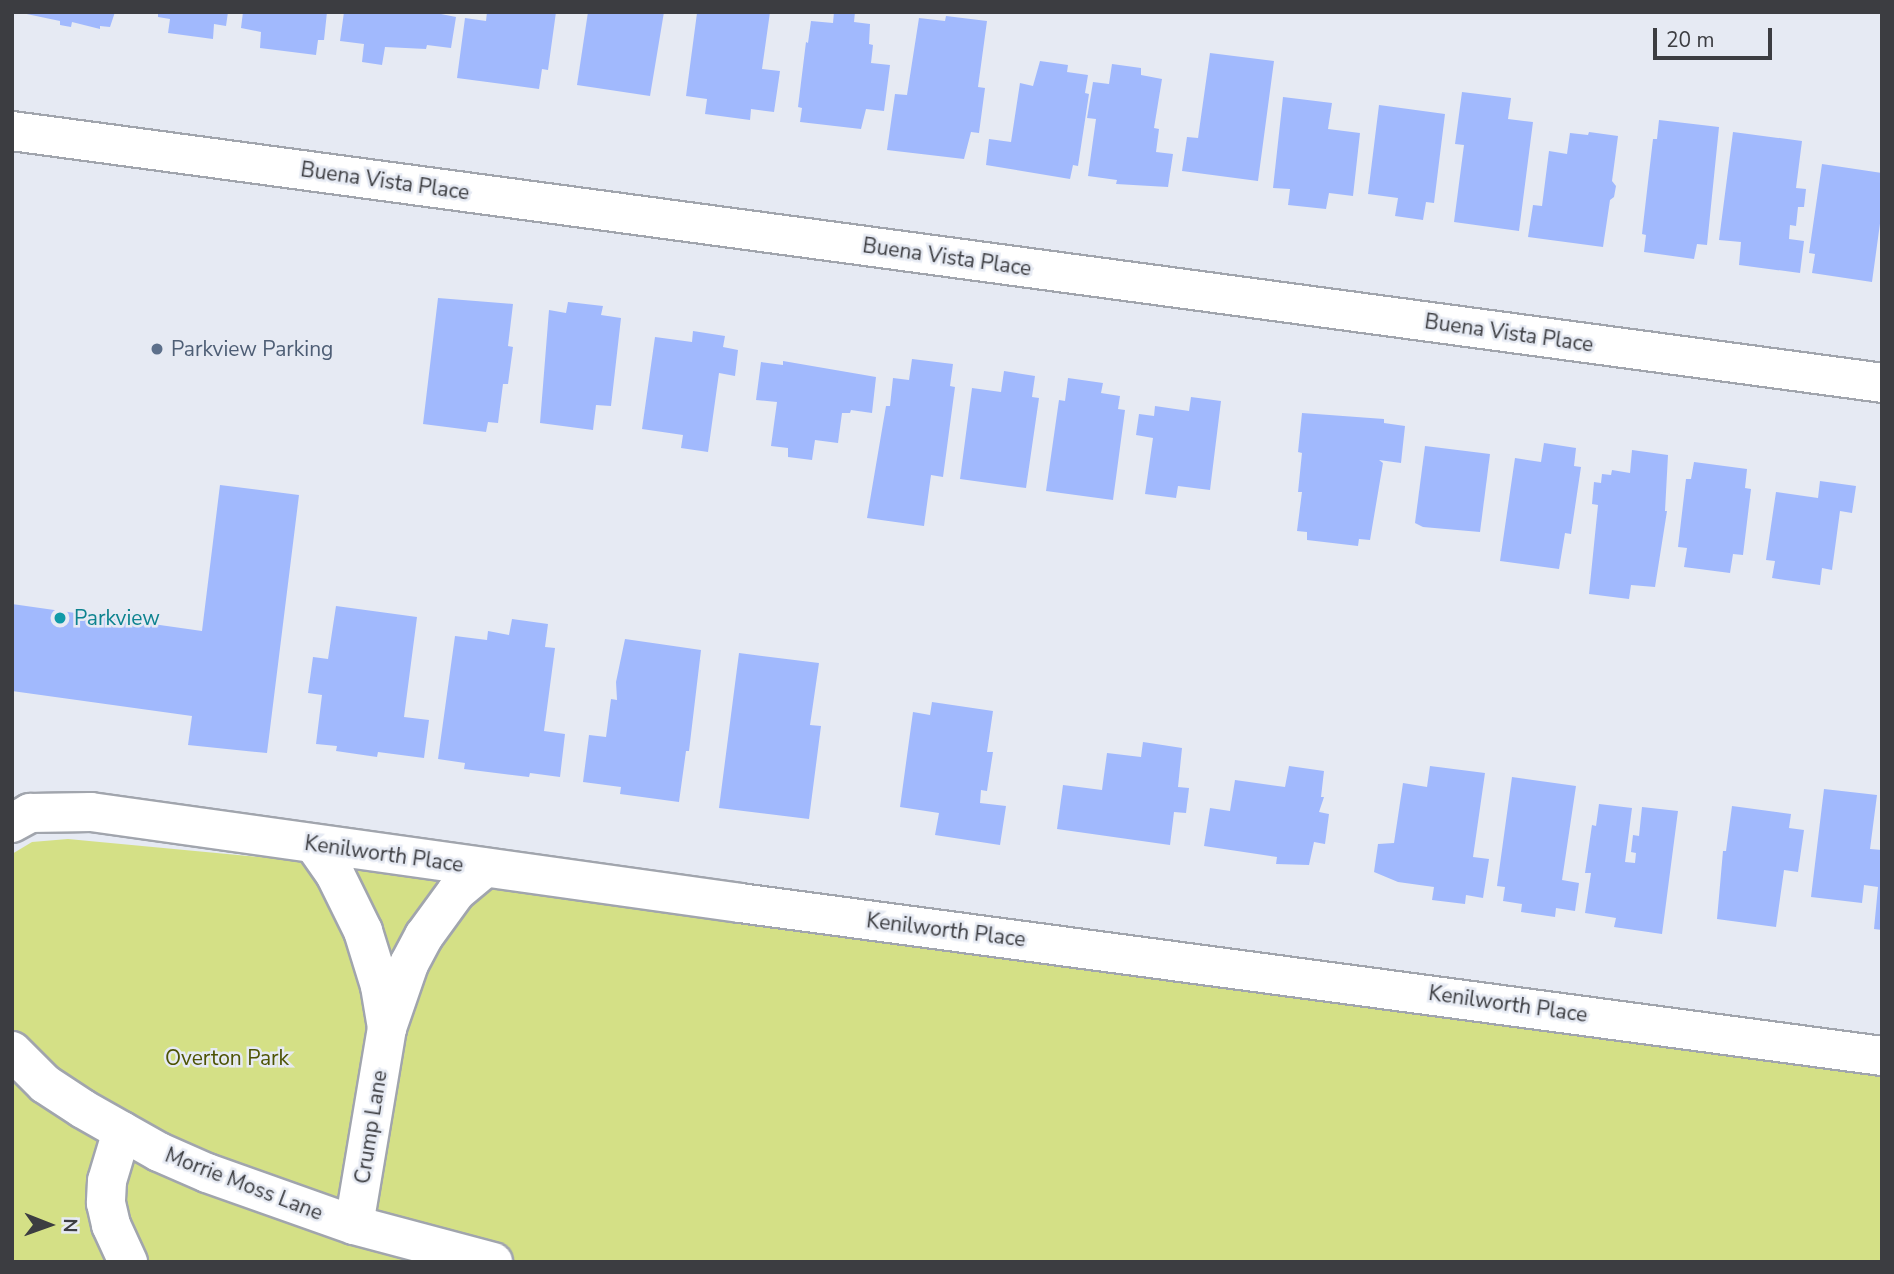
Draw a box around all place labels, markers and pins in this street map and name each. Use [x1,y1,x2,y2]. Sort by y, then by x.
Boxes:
place label: Parkview Parking [171,336,333,362]
marker: Parkview Parking [149,341,165,357]
place label: Parkview [74,605,160,631]
marker: Parkview [52,610,68,626]

